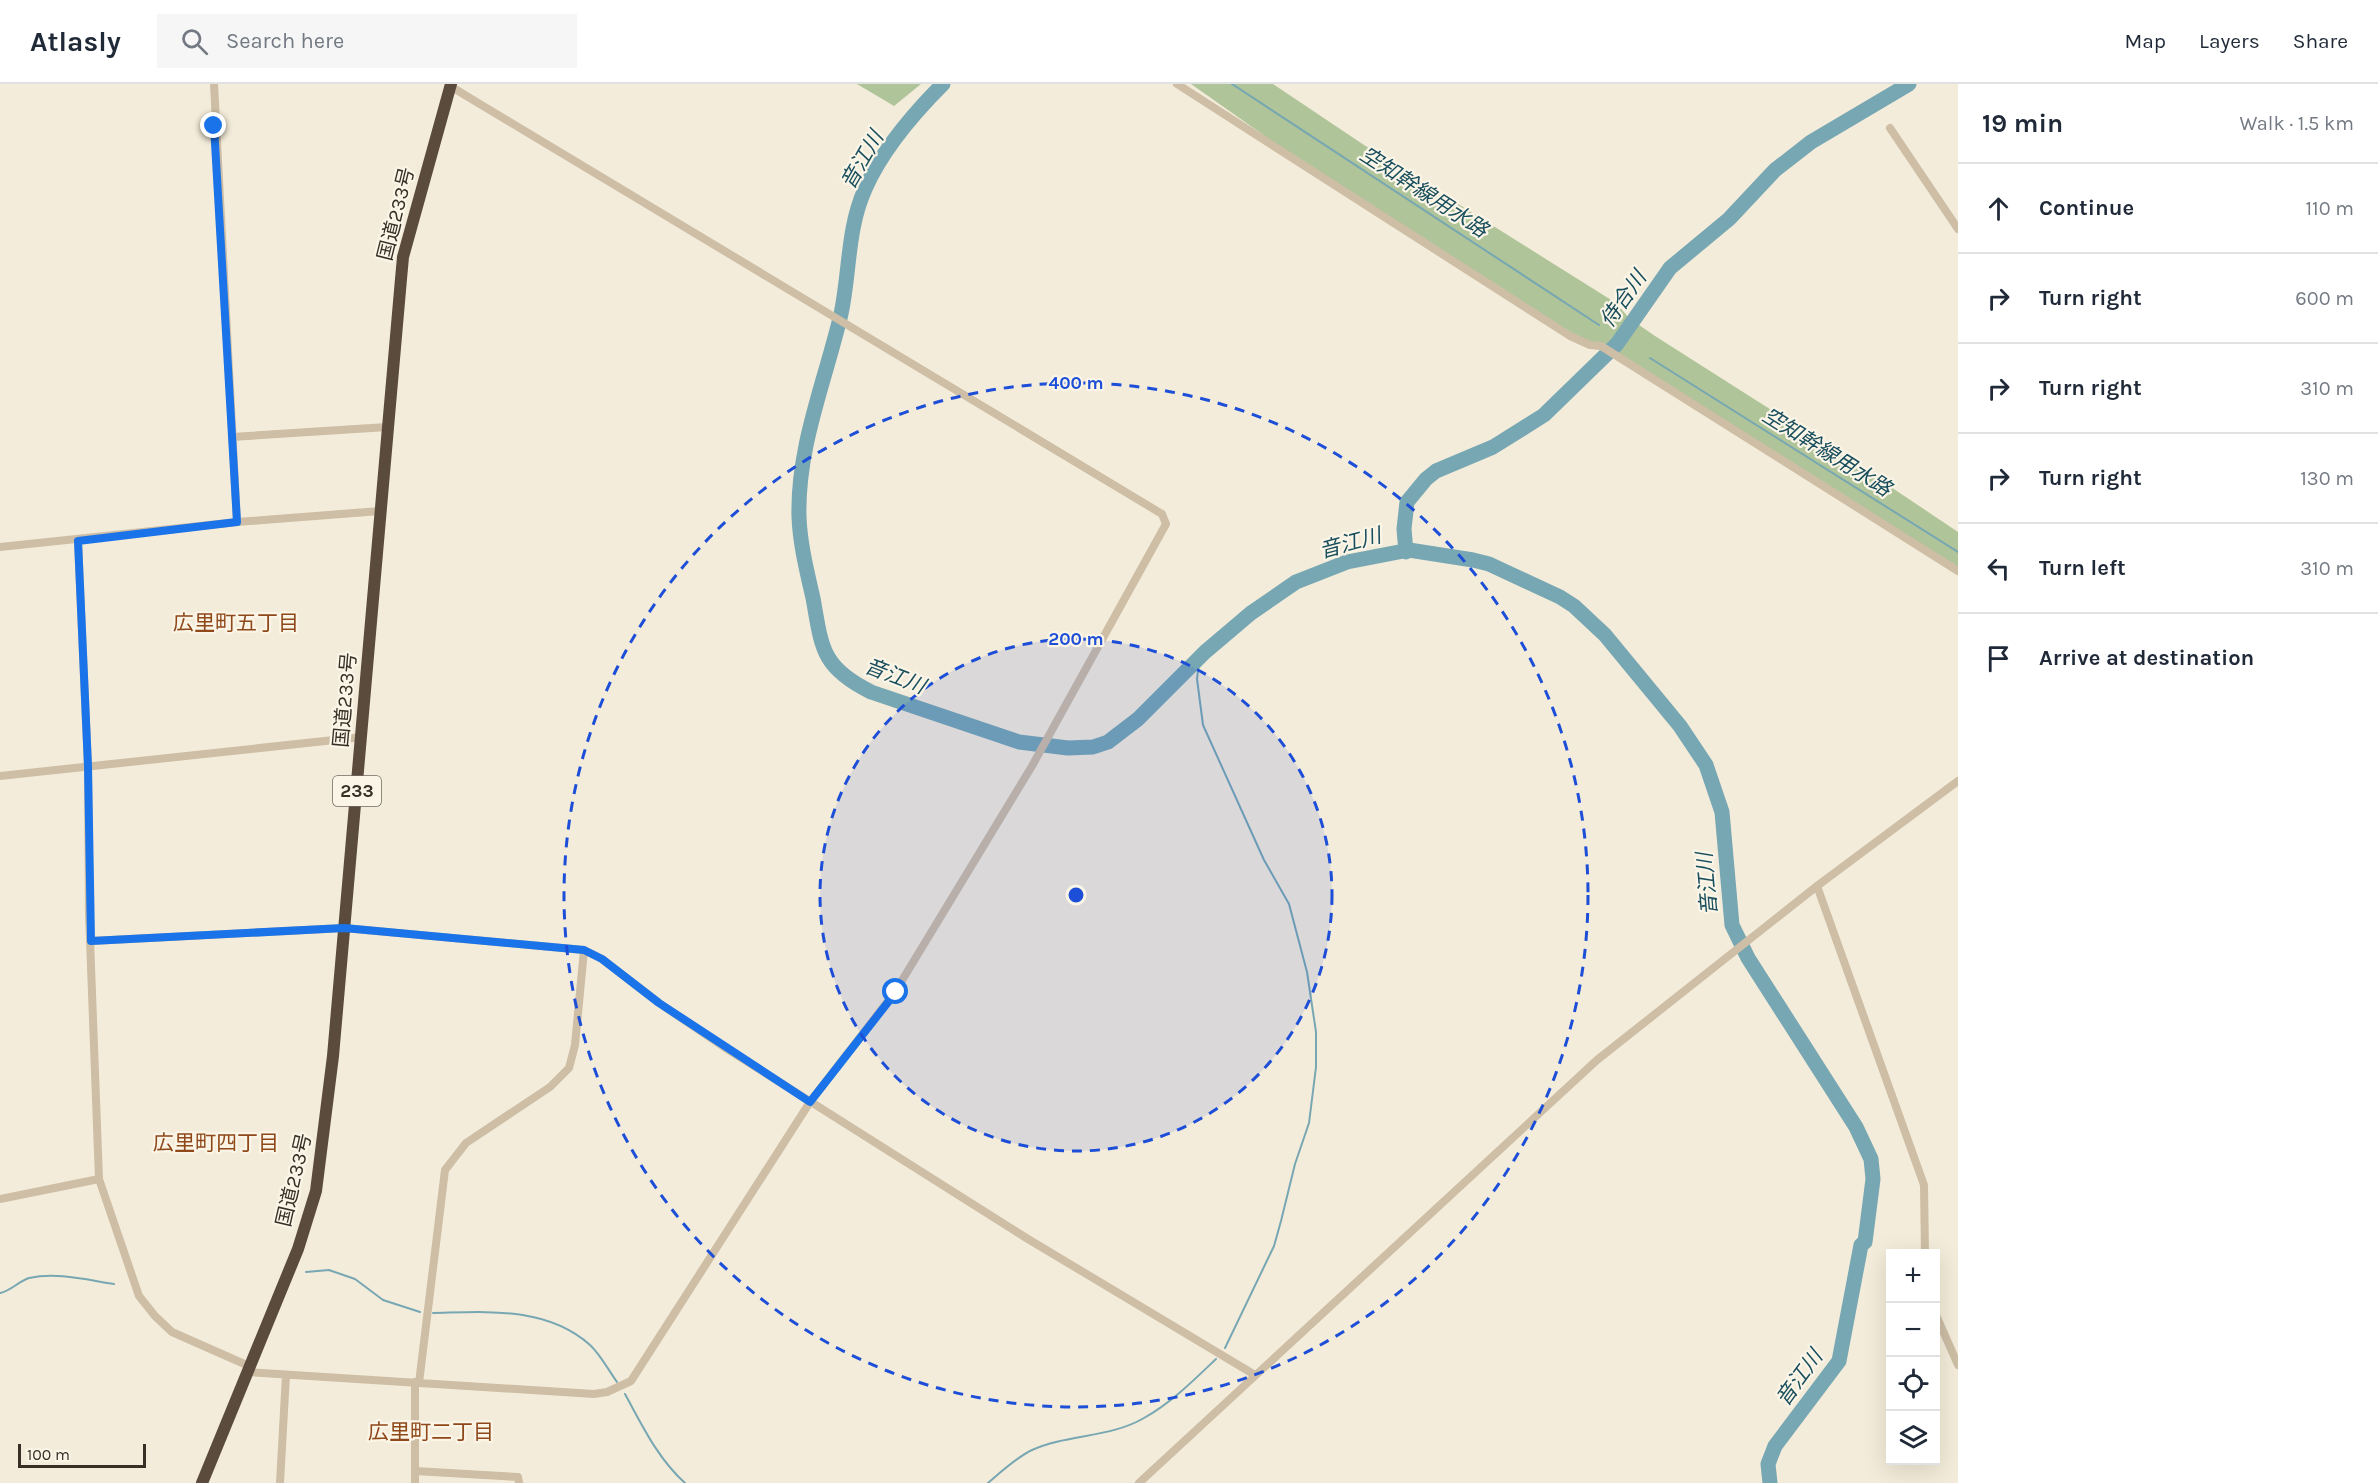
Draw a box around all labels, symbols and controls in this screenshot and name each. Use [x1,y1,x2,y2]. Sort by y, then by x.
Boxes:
search box [157,14,577,68]
text: Atlasly [30,25,121,58]
icon: search [178,25,211,58]
text: Search here [226,28,344,54]
text: Map [2124,29,2166,53]
text: Layers [2199,29,2260,53]
text: Share [2293,29,2348,53]
text: 19 min [1982,108,2063,139]
route end [200,112,226,138]
text: Walk · 1.5 km [2240,112,2354,135]
water label: 音江川 [836,125,889,193]
water label: 空知幹線用水路 [1356,142,1494,243]
street label: 国道233号 [373,165,419,263]
icon: ahead [1982,192,2015,225]
text: Continue [2039,195,2134,221]
text: 110 m [2305,197,2354,220]
water label: 侍合川 [1595,265,1652,332]
icon: right [1982,282,2015,315]
text: Turn right [2039,285,2142,311]
text: 600 m [2295,287,2354,310]
text: 400 m [1048,372,1104,394]
icon: right [1982,372,2015,405]
text: Turn right [2039,375,2142,401]
text: 310 m [2300,377,2354,400]
water label: 空知幹線用水路 [1758,403,1897,502]
icon: right [1982,462,2015,495]
text: Turn right [2039,465,2142,491]
text: 130 m [2300,467,2354,490]
water label: 音江川 [1316,523,1385,563]
icon: left [1982,552,2015,585]
text: Turn left [2039,555,2126,581]
text: 310 m [2300,557,2354,580]
district label: 広里町五丁目 [173,611,299,635]
text: 200 m [1048,628,1104,650]
icon: arrive [1982,642,2015,675]
text: Arrive at destination [2039,645,2254,671]
street label: 国道233号 [329,652,361,748]
water label: 音江川 [861,654,931,699]
road number: 233 [333,776,381,806]
water label: 音江川 [1692,850,1722,916]
centre of rings [1066,885,1086,905]
route start [882,978,908,1004]
district label: 広里町四丁目 [153,1131,279,1155]
street label: 国道233号 [272,1131,316,1229]
map controls [1886,1249,1940,1465]
button: + [1886,1249,1940,1303]
button: − [1886,1303,1940,1357]
water label: 音江川 [1771,1344,1828,1411]
button: locate [1886,1357,1940,1411]
button: layers [1886,1411,1940,1465]
district label: 広里町二丁目 [368,1420,494,1444]
scale bar [18,1441,146,1468]
text: 100 m [27,1445,70,1464]

